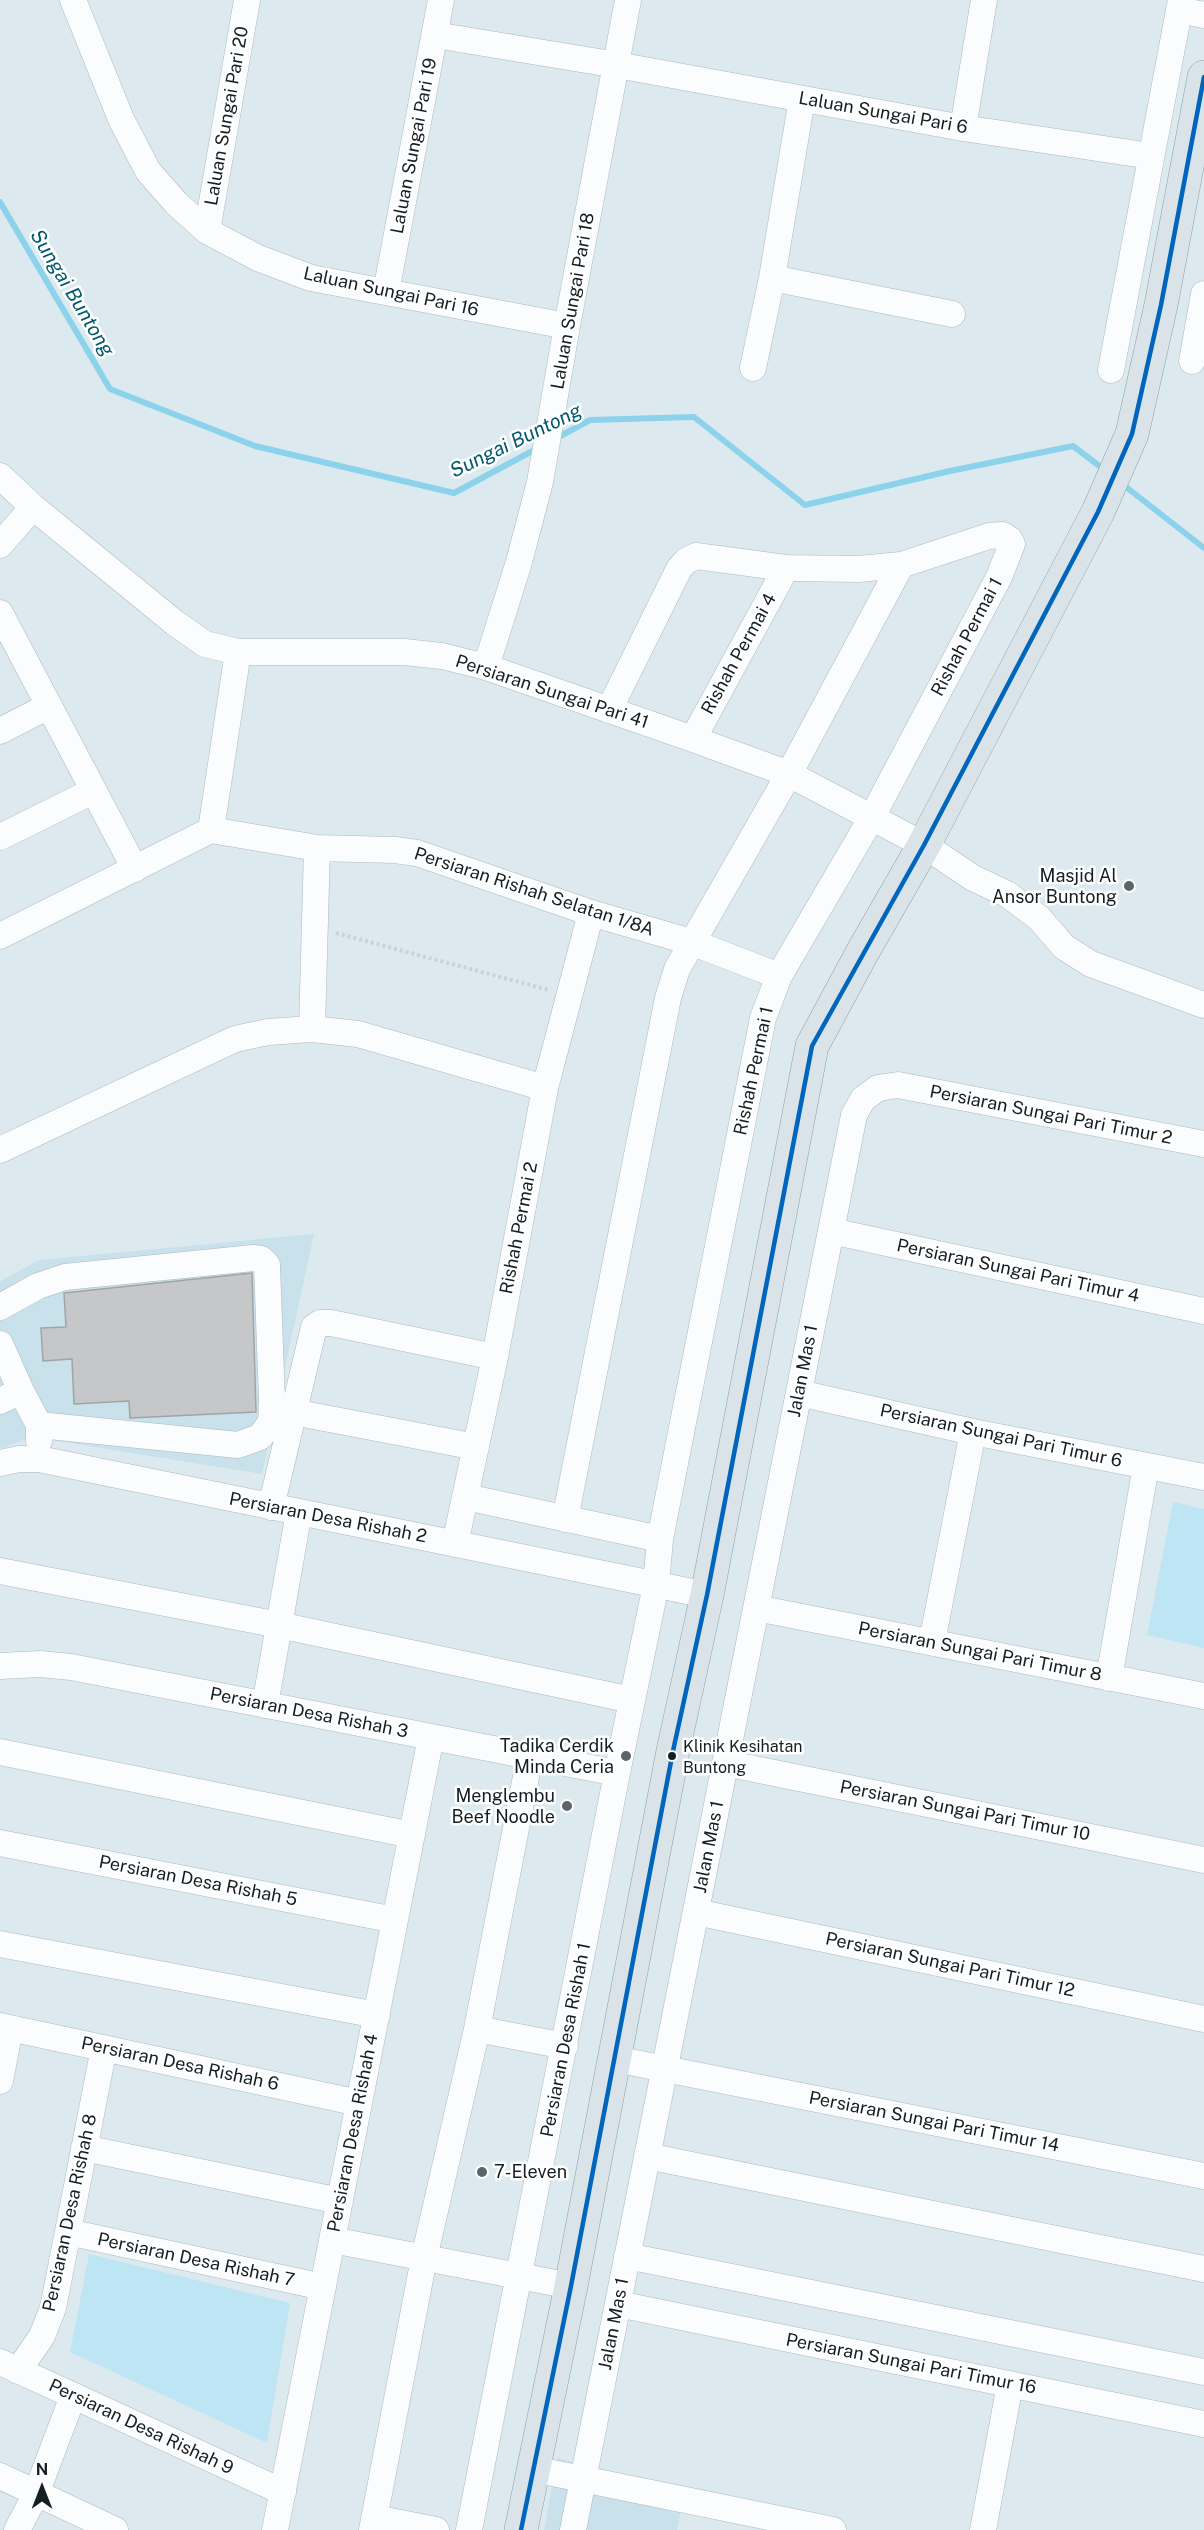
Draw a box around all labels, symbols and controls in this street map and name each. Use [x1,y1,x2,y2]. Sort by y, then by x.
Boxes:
street label: Laluan Sungai Pari 20 [201,25,253,207]
street label: Laluan Sungai Pari 19 [386,56,442,236]
street label: Laluan Sungai Pari 6 [797,87,969,139]
street label: Laluan Sungai Pari 18 [547,211,599,391]
water label: Sungai Buntong [25,225,119,361]
street label: Laluan Sungai Pari 16 [301,263,481,321]
water label: Sungai Buntong [446,399,586,483]
street label: Rishah Permai 1 [927,574,1007,700]
street label: Rishah Permai 4 [697,590,781,718]
street label: Persiaran Sungai Pari 41 [453,651,651,733]
street label: Persiaran Rishah Selatan 1/8A [411,843,657,941]
place label: Masjid Al Ansor Buntong [992,865,1117,908]
marker: Masjid Al Ansor Buntong [1122,879,1136,893]
street label: Rishah Permai 1 [730,1005,778,1137]
street label: Persiaran Sungai Pari Timur 2 [928,1081,1174,1149]
street label: Rishah Permai 2 [496,1160,542,1296]
street label: Persiaran Sungai Pari Timur 4 [895,1235,1141,1307]
street label: Jalan Mas 1 [783,1323,823,1419]
street label: Persiaran Sungai Pari Timur 6 [878,1400,1124,1472]
street label: Persiaran Desa Rishah 2 [227,1488,429,1548]
street label: Persiaran Sungai Pari Timur 8 [856,1618,1104,1686]
street label: Persiaran Desa Rishah 3 [208,1683,410,1743]
place label: Tadika Cerdik Minda Ceria [500,1735,614,1778]
place label: Klinik Kesihatan Buntong [683,1737,802,1775]
marker: Tadika Cerdik Minda Ceria [619,1749,633,1763]
marker: Klinik Kesihatan Buntong [666,1750,678,1762]
street label: Persiaran Sungai Pari Timur 10 [838,1776,1092,1846]
place label: Menglembu Beef Noodle [451,1785,555,1828]
marker: Menglembu Beef Noodle [560,1799,574,1813]
street label: Jalan Mas 1 [689,1799,729,1895]
street label: Persiaran Desa Rishah 5 [97,1851,299,1911]
street label: Persiaran Sungai Pari Timur 12 [823,1928,1077,2002]
street label: Persiaran Desa Rishah 1 [537,1941,595,2139]
street label: Persiaran Desa Rishah 4 [323,2032,383,2234]
street label: Persiaran Desa Rishah 6 [79,2033,281,2095]
street label: Persiaran Sungai Pari Timur 14 [807,2087,1061,2157]
street label: Persiaran Desa Rishah 8 [38,2112,102,2314]
place label: 7-Eleven [494,2161,567,2183]
marker: 7-Eleven [475,2165,489,2179]
street label: Persiaran Desa Rishah 7 [95,2229,297,2291]
street label: Jalan Mas 1 [594,2276,634,2372]
street label: Persiaran Sungai Pari Timur 16 [784,2329,1038,2399]
street label: Persiaran Desa Rishah 9 [45,2375,237,2479]
north arrow [12,2458,72,2518]
text: N [36,2460,48,2479]

